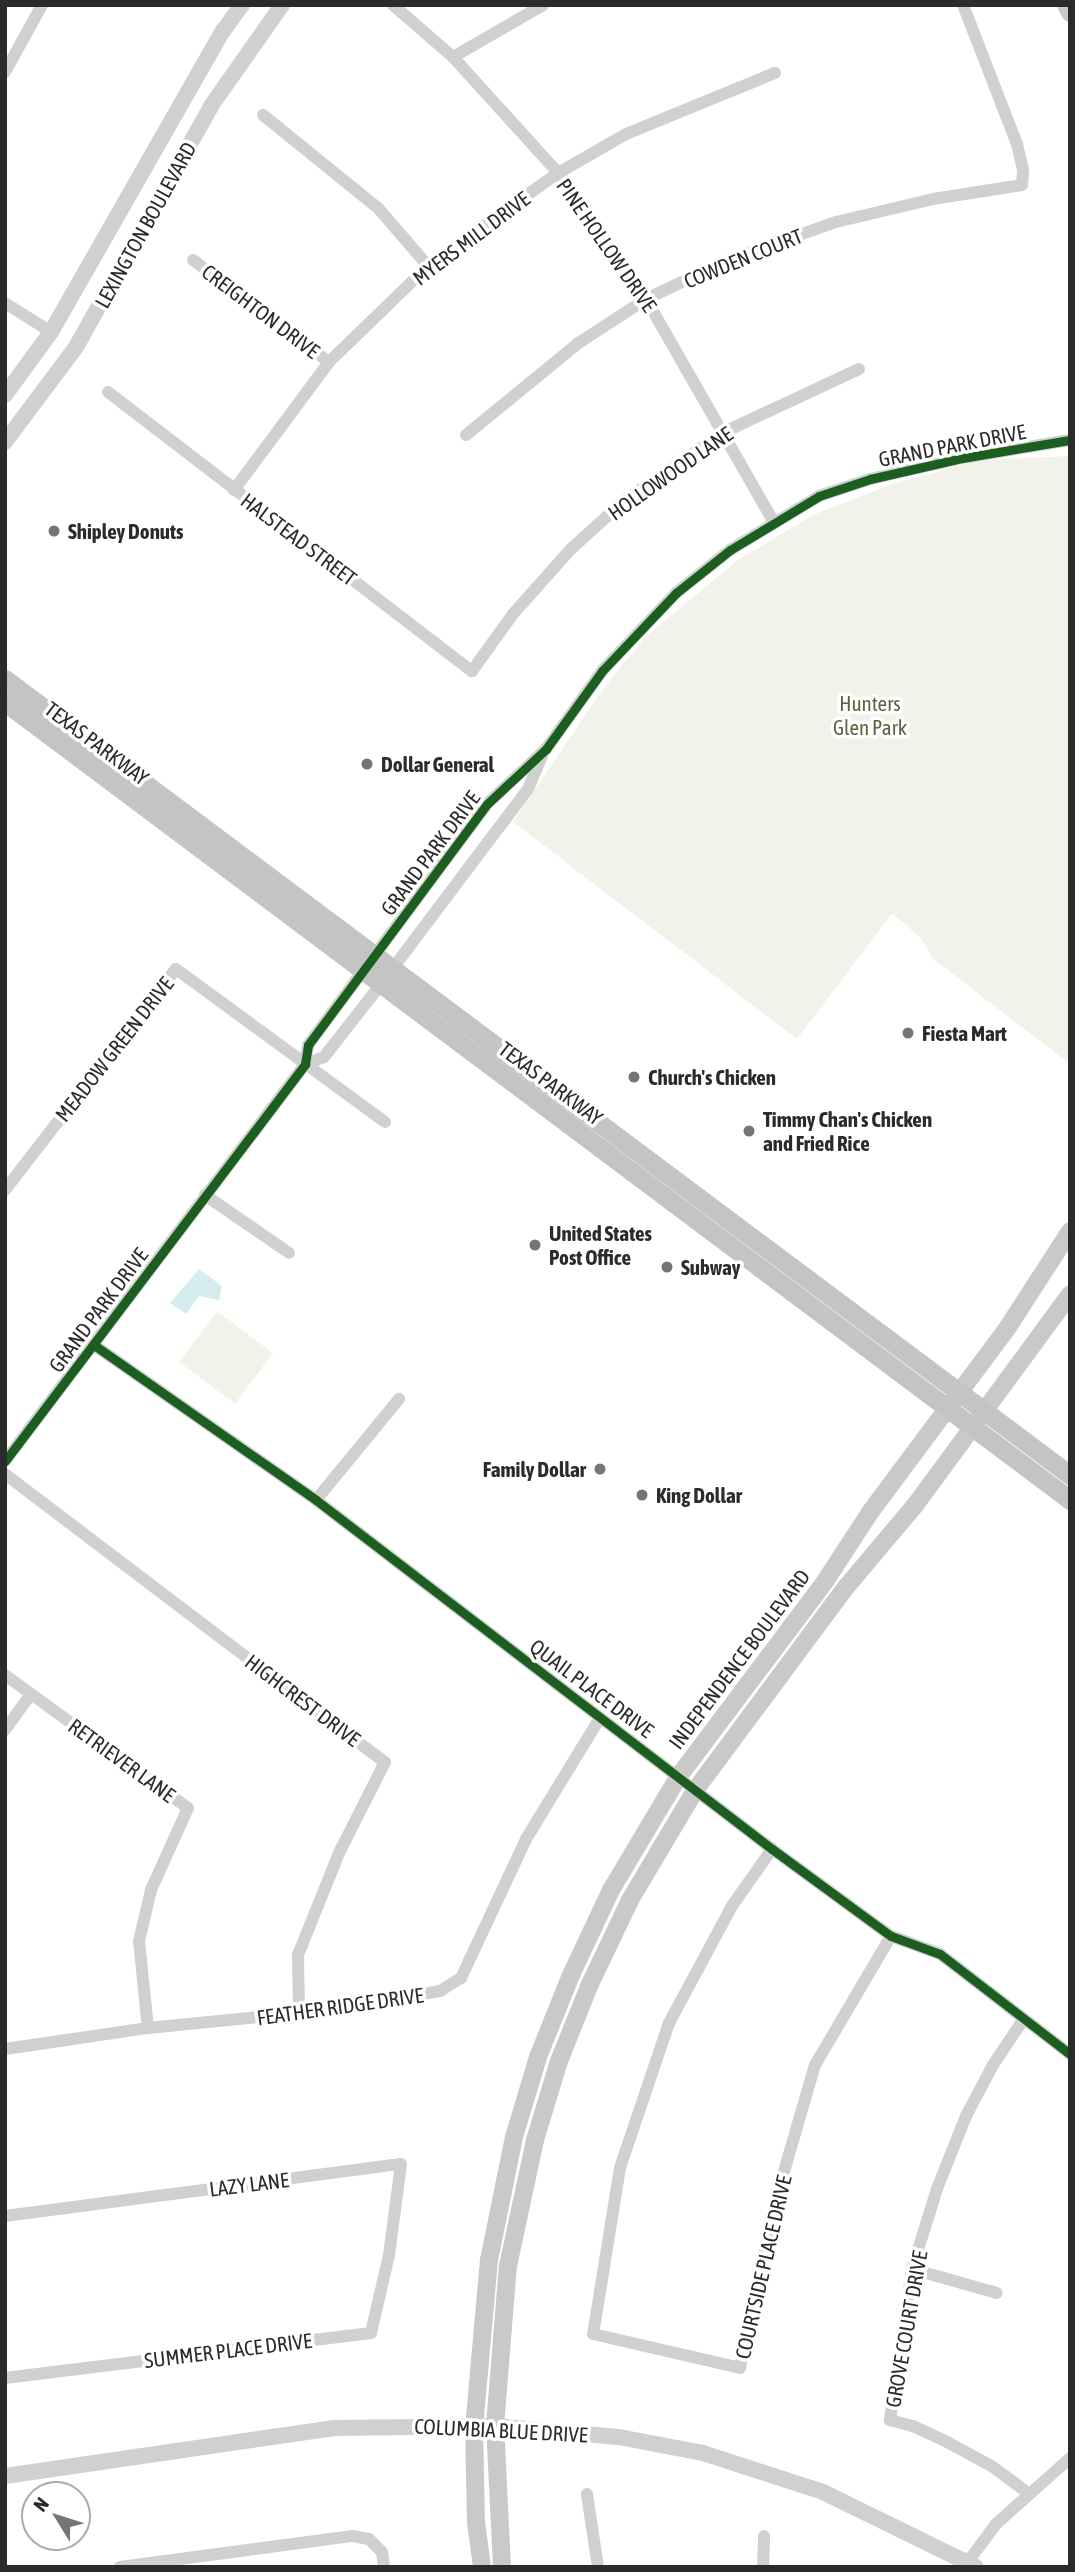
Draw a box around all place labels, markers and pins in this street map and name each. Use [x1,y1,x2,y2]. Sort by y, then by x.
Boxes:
place label: Shipley Donuts [68,518,183,544]
marker: Shipley Donuts [46,523,62,539]
place label: Dollar General [381,751,494,777]
marker: Dollar General [359,756,375,772]
place label: Fiesta Mart [922,1020,1007,1046]
marker: Fiesta Mart [900,1025,916,1041]
place label: Church's Chicken [648,1064,776,1090]
marker: Church's Chicken [626,1069,642,1085]
place label: Timmy Chan's Chicken and Fried Rice [763,1106,932,1156]
marker: Timmy Chan's Chicken and Fried Rice [741,1123,757,1139]
place label: United States Post Office [549,1220,652,1270]
marker: United States Post Office [527,1237,543,1253]
place label: Subway [681,1254,740,1280]
marker: Subway [659,1259,675,1275]
place label: Family Dollar [483,1456,586,1482]
marker: Family Dollar [592,1461,608,1477]
place label: King Dollar [656,1482,742,1508]
marker: King Dollar [634,1487,650,1503]

